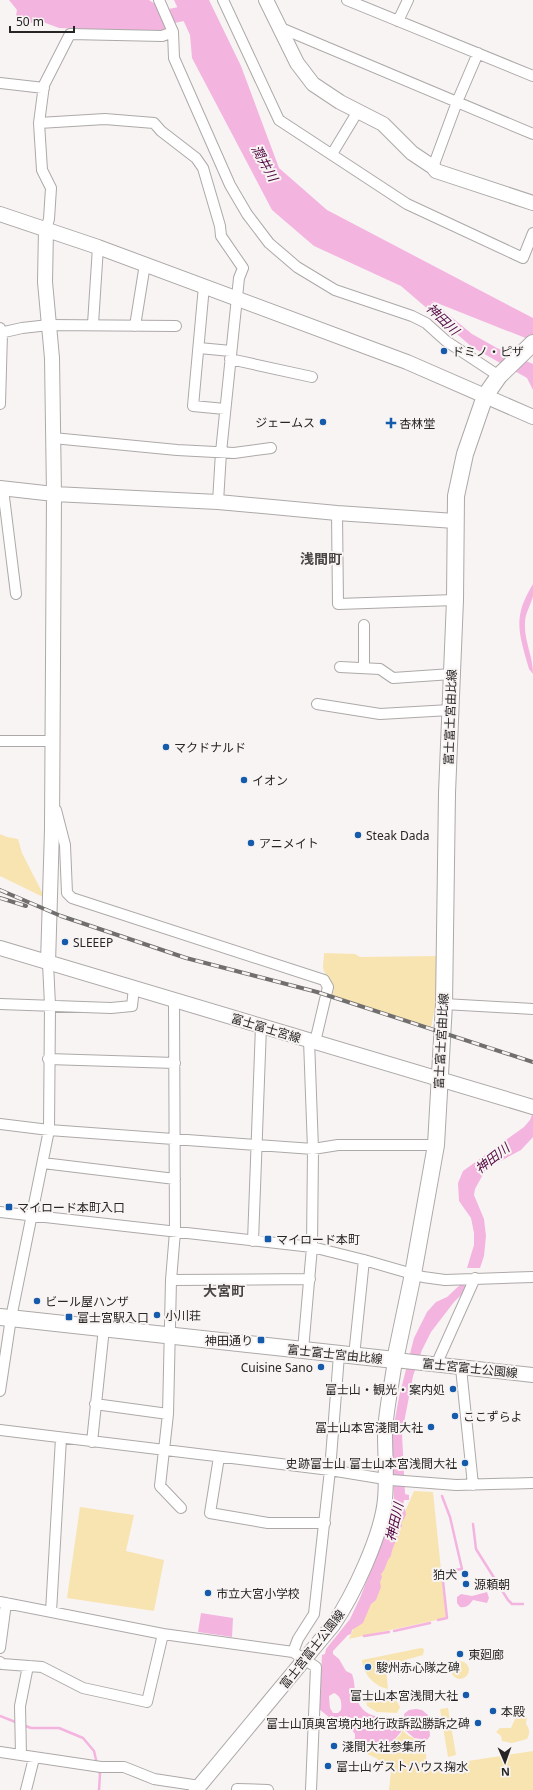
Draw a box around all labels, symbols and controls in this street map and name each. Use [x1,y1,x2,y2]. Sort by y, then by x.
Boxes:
scale bar [10,8,74,34]
text: 50 m [16,13,44,30]
water label: 潤井川 [248,142,283,186]
water label: 神田川 [423,299,465,340]
place label: ドミノ・ピザ [452,343,524,360]
marker: ドミノ・ピザ [439,346,449,356]
place label: ジェームス [255,414,315,431]
place label: 杏林堂 [399,415,435,432]
marker: ジェームス [318,417,328,427]
marker: 杏林堂 [386,418,396,428]
district label: 浅間町 [300,549,342,568]
street label: 富士富士宮由比線 [440,669,460,765]
place label: マクドナルド [174,739,246,756]
marker: マクドナルド [161,742,171,752]
place label: イオン [252,772,288,789]
marker: イオン [239,775,249,785]
place label: Steak Dada [366,827,430,844]
marker: Steak Dada [353,830,363,840]
place label: アニメイト [259,835,319,852]
marker: アニメイト [246,838,256,848]
place label: SLEEEP [73,934,113,951]
marker: SLEEEP [60,937,70,947]
street label: 富士富士宮由比線 [430,993,452,1089]
street label: 富士富士宮線 [229,1009,303,1047]
water label: 神田川 [471,1138,514,1177]
place label: マイロード本町入口 [17,1199,125,1216]
marker: マイロード本町入口 [4,1202,14,1212]
place label: マイロード本町 [276,1231,360,1248]
marker: マイロード本町 [263,1234,273,1244]
district label: 大宮町 [203,1281,245,1300]
place label: ビール屋ハンザ [45,1293,129,1310]
marker: ビール屋ハンザ [32,1296,42,1306]
place label: 小川荘 [165,1307,201,1324]
place label: 富士宮駅入口 [77,1309,149,1326]
marker: 小川荘 [152,1310,162,1320]
marker: 富士宮駅入口 [64,1312,74,1322]
place label: 神田通り [205,1332,253,1349]
marker: 神田通り [256,1335,266,1345]
street label: 富士富士宮由比線 [286,1341,384,1367]
street label: 富士宮富士公園線 [421,1355,519,1381]
place label: Cuisine Sano [241,1359,313,1376]
marker: Cuisine Sano [316,1362,326,1372]
place label: 富士山・観光・案内処 [325,1381,445,1398]
marker: 富士山・観光・案内処 [448,1384,458,1394]
place label: ここずらよ [463,1408,523,1425]
marker: ここずらよ [450,1411,460,1421]
place label: 冨士山本宮淺間大社 [315,1419,423,1436]
marker: 冨士山本宮淺間大社 [426,1422,436,1432]
place label: 史跡富士山 富士山本宮浅間大社 [286,1455,457,1472]
marker: 史跡富士山 富士山本宮浅間大社 [460,1458,470,1468]
water label: 神田川 [381,1499,408,1543]
place label: 狛犬 [433,1566,457,1583]
marker: 狛犬 [460,1569,470,1579]
place label: 源頼朝 [474,1576,510,1593]
marker: 源頼朝 [461,1579,471,1589]
place label: 市立大宮小学校 [216,1585,300,1602]
marker: 市立大宮小学校 [203,1588,213,1598]
street label: 富士宮富士公園線 [276,1606,348,1692]
place label: 東廻廊 [468,1646,504,1663]
marker: 東廻廊 [455,1649,465,1659]
place label: 駿州赤心隊之碑 [376,1659,460,1676]
marker: 駿州赤心隊之碑 [363,1662,373,1672]
place label: 富士山本宮浅間大社 [350,1687,458,1704]
marker: 富士山本宮浅間大社 [461,1690,471,1700]
place label: 本殿 [501,1703,525,1720]
marker: 本殿 [488,1706,498,1716]
place label: 富士山頂奥宮境内地行政訴訟勝訴之碑 [266,1715,470,1732]
marker: 富士山頂奥宮境内地行政訴訟勝訴之碑 [473,1718,483,1728]
place label: 淺間大社参集所 [342,1738,426,1755]
marker: 淺間大社参集所 [329,1741,339,1751]
north arrow [485,1742,525,1782]
place label: 富士山ゲストハウス掬水 [336,1758,468,1775]
marker: 富士山ゲストハウス掬水 [323,1761,333,1771]
text: N [501,1765,510,1780]

